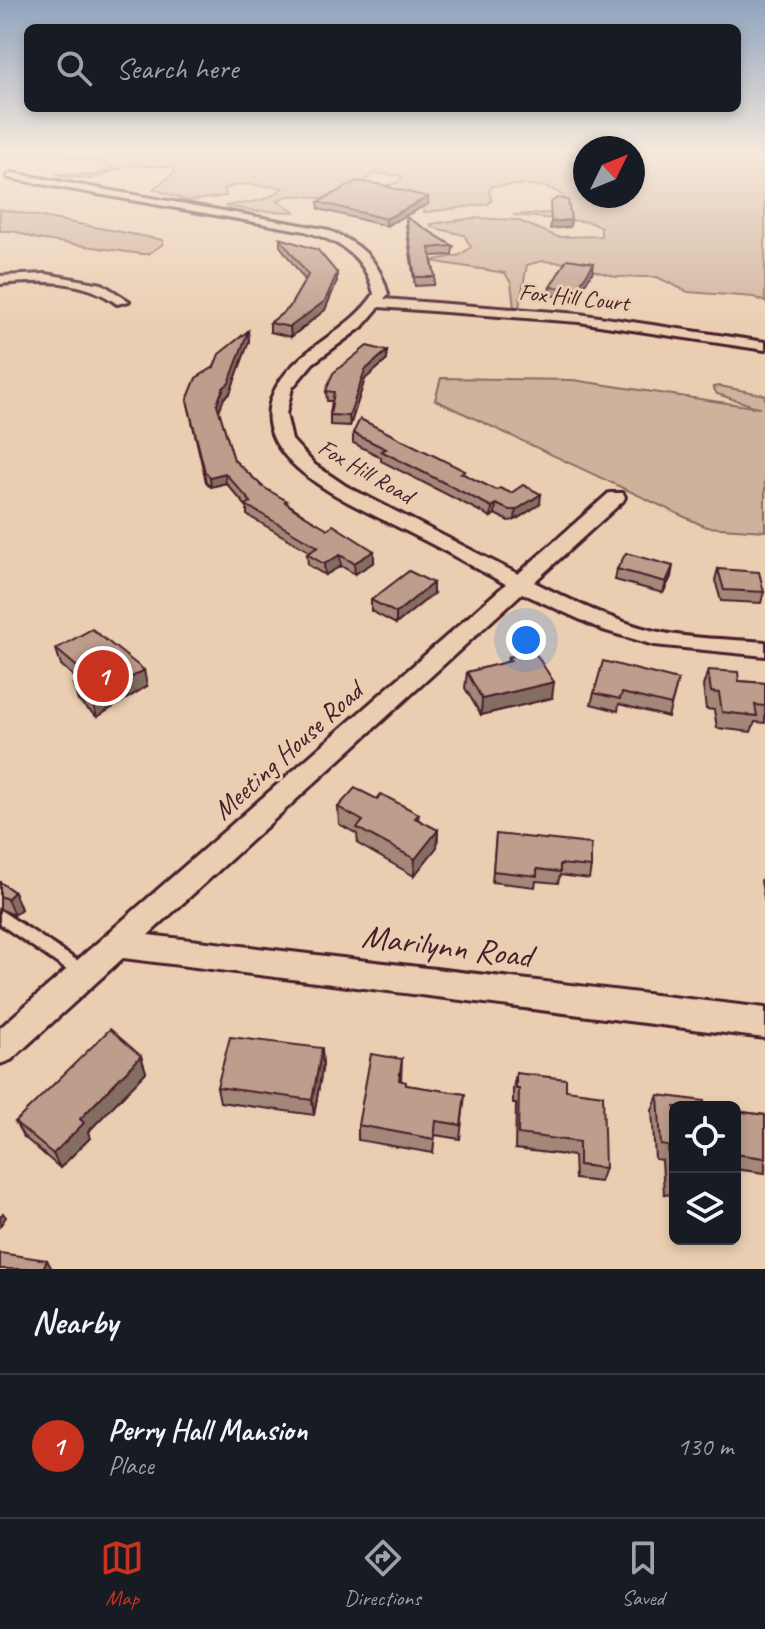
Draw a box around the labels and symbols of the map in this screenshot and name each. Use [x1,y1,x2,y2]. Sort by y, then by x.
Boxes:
north arrow [573,136,645,208]
street label: Fox Hill Court [518,276,632,318]
street label: Fox Hill Road [313,432,422,512]
your location [506,620,546,660]
pin: 1 [77,646,129,706]
street label: Meeting House Road [205,671,372,827]
street label: Marilynn Road [359,914,539,978]

